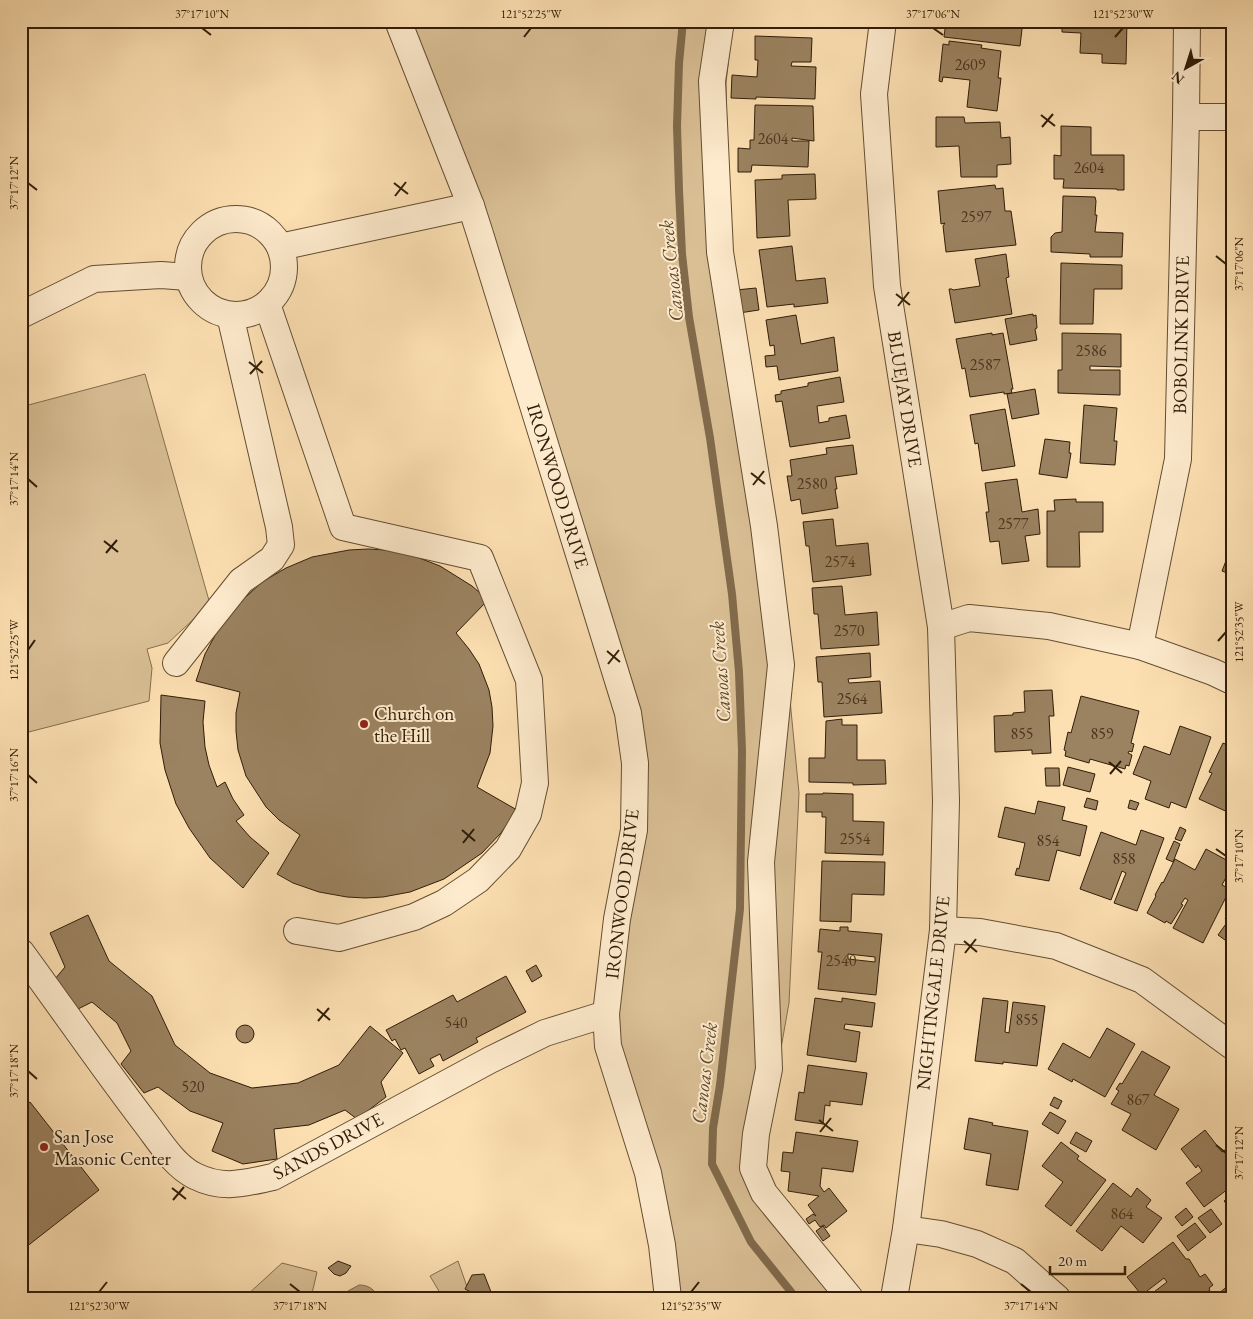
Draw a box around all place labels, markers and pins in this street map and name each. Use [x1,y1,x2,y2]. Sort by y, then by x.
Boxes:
place label: Church on the Hill [374,701,454,748]
marker: Church on the Hill [358,718,370,730]
place label: San Jose Masonic Center [54,1124,171,1171]
marker: San Jose Masonic Center [38,1141,50,1153]

